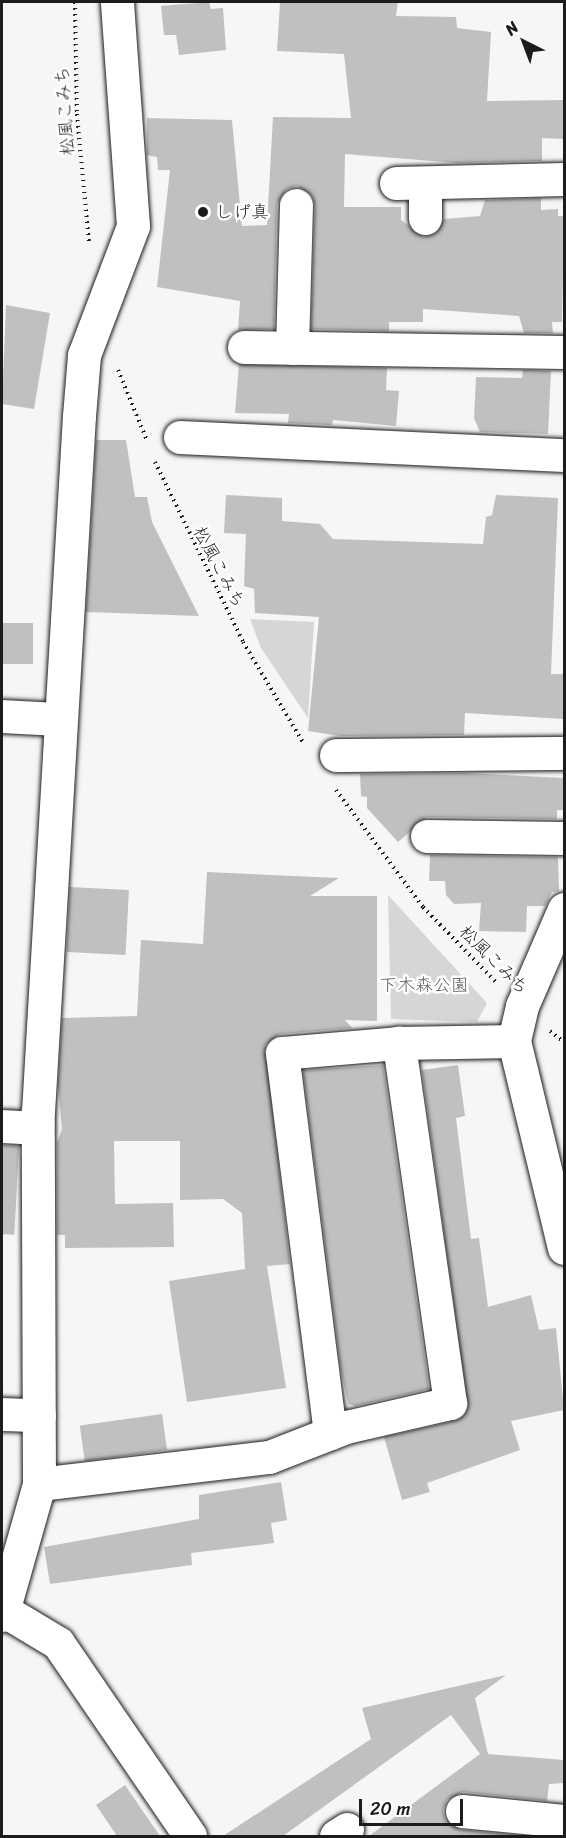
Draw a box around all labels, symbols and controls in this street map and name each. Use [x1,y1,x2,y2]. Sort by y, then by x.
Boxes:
north arrow [494,12,554,72]
text: N [498,14,525,43]
street label: 松風こみち [51,65,79,157]
place label: しげ真 [215,201,269,223]
marker: しげ真 [196,205,210,219]
street label: 松風こみち [188,522,250,612]
street label: 松風こみち [455,921,533,999]
park label: 下木森公園 [379,974,469,996]
scale bar [362,1787,466,1825]
text: 20 m [370,1793,410,1825]

